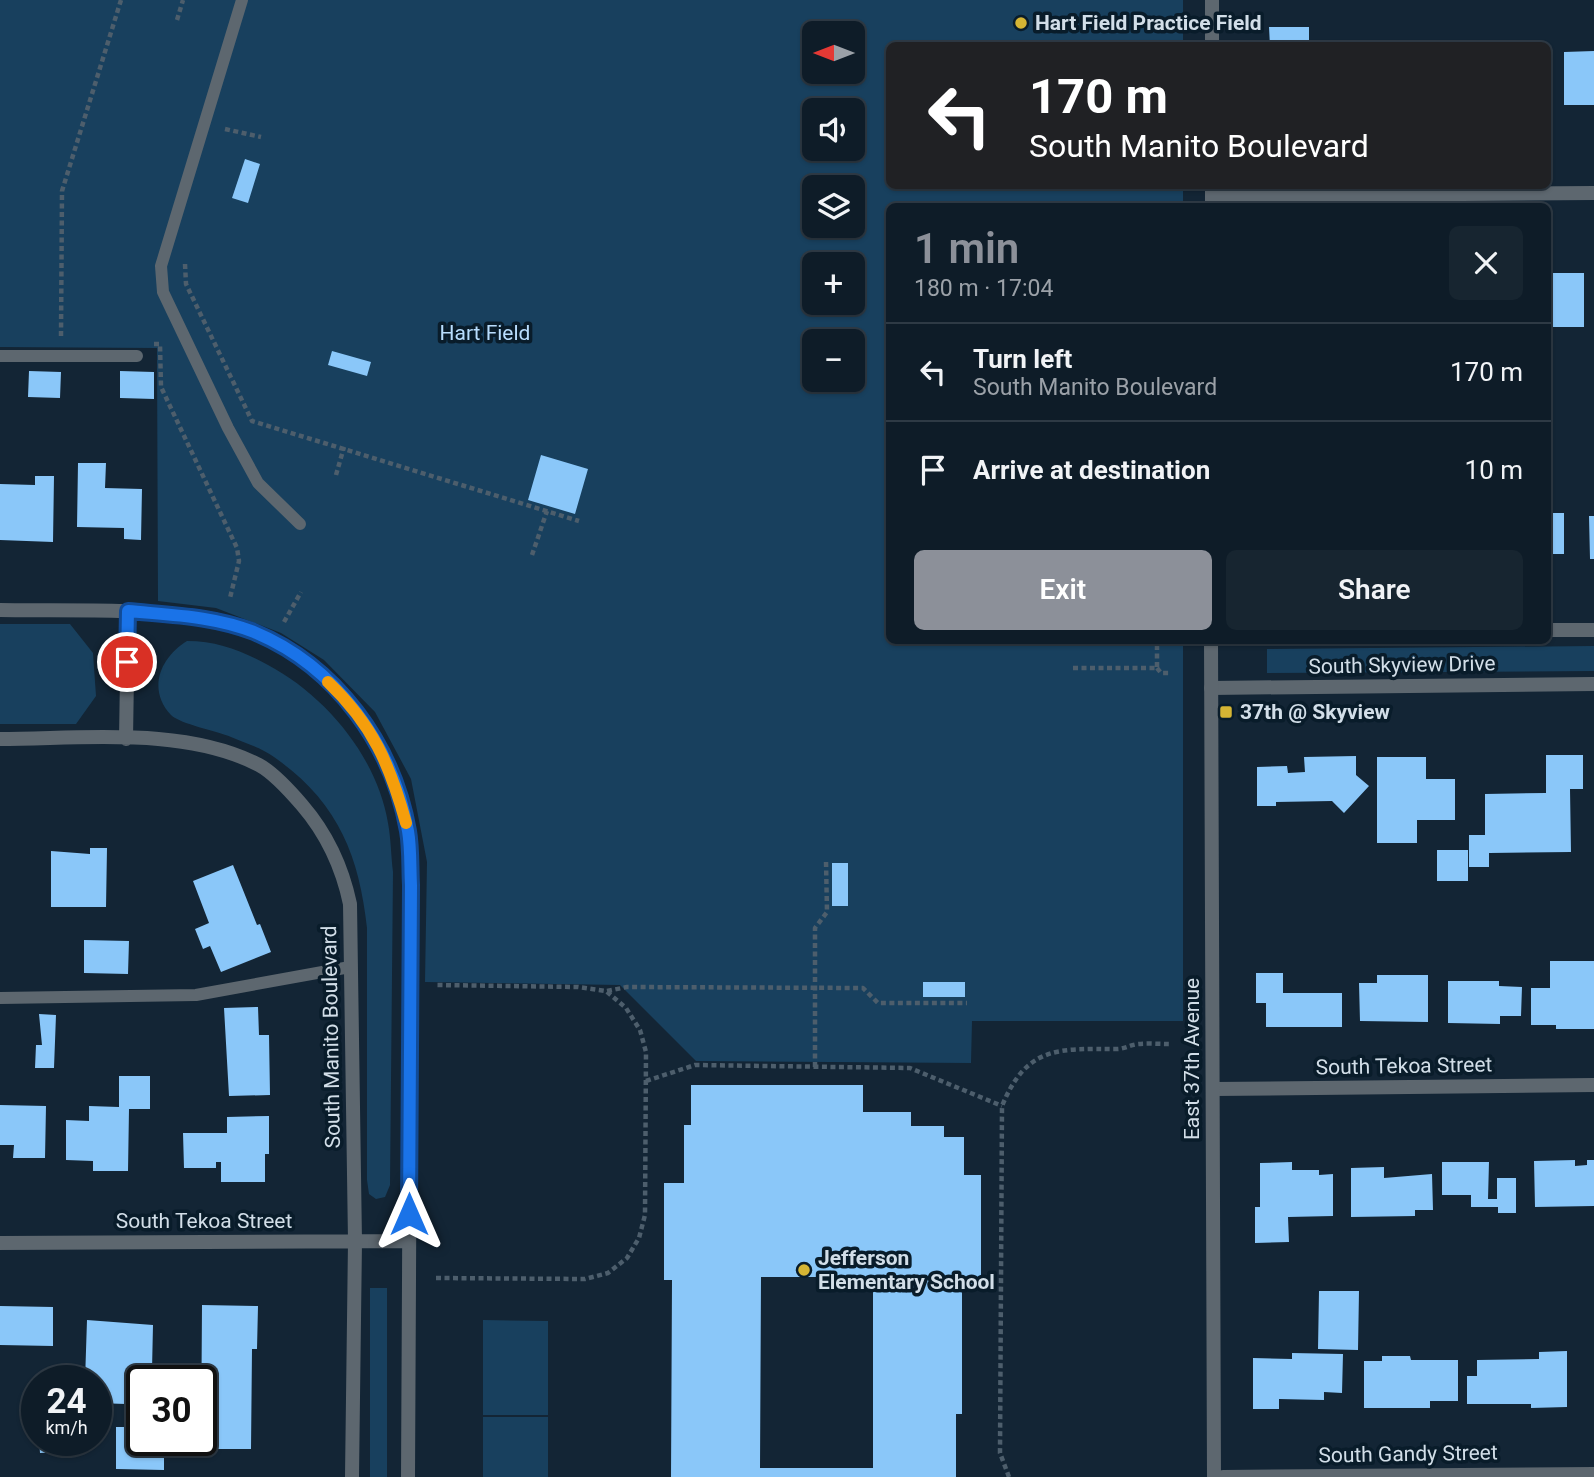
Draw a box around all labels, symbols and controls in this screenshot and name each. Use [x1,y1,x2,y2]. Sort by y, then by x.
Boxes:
place label: Hart Field Practice Field [1035,11,1262,35]
marker: Hart Field Practice Field [1013,15,1029,31]
north arrow [802,21,864,84]
map controls [802,21,865,392]
text: 170 m [1029,68,1168,125]
icon: left [914,70,1005,161]
button: sound [802,98,865,161]
text: South Manito Boulevard [1029,127,1369,165]
button: layers [802,175,865,238]
text: 1 min [914,224,1019,273]
button: close [1449,226,1523,300]
button: + [802,252,865,315]
text: 180 m · 17:04 [914,275,1053,302]
park label: Hart Field [440,321,530,345]
button: − [802,329,865,392]
text: Turn left [973,344,1072,374]
icon: left [914,353,952,391]
text: 170 m [1450,357,1523,387]
text: South Manito Boulevard [973,374,1217,401]
icon: arrive [914,451,952,489]
text: Arrive at destination [973,455,1210,485]
text: 10 m [1465,455,1523,485]
button: Exit [914,550,1212,630]
button: Share [1226,550,1523,630]
pin [97,632,157,692]
icon: arrive [108,643,146,681]
street label: South Skyview Drive [1308,651,1496,679]
place label: 37th @ Skyview [1240,700,1390,724]
marker: 37th @ Skyview [1218,704,1234,720]
street label: South Manito Boulevard [317,925,345,1149]
street label: East 37th Avenue [1180,978,1204,1140]
street label: South Tekoa Street [1316,1052,1493,1080]
position arrow [372,1177,446,1251]
street label: South Tekoa Street [116,1209,292,1233]
place label: Jefferson Elementary School [818,1246,995,1294]
marker: Jefferson Elementary School [796,1262,812,1278]
speed limit sign: 30 [126,1365,217,1456]
text: 24 [46,1381,87,1422]
text: km/h [45,1417,88,1438]
street label: South Gandy Street [1318,1440,1498,1468]

